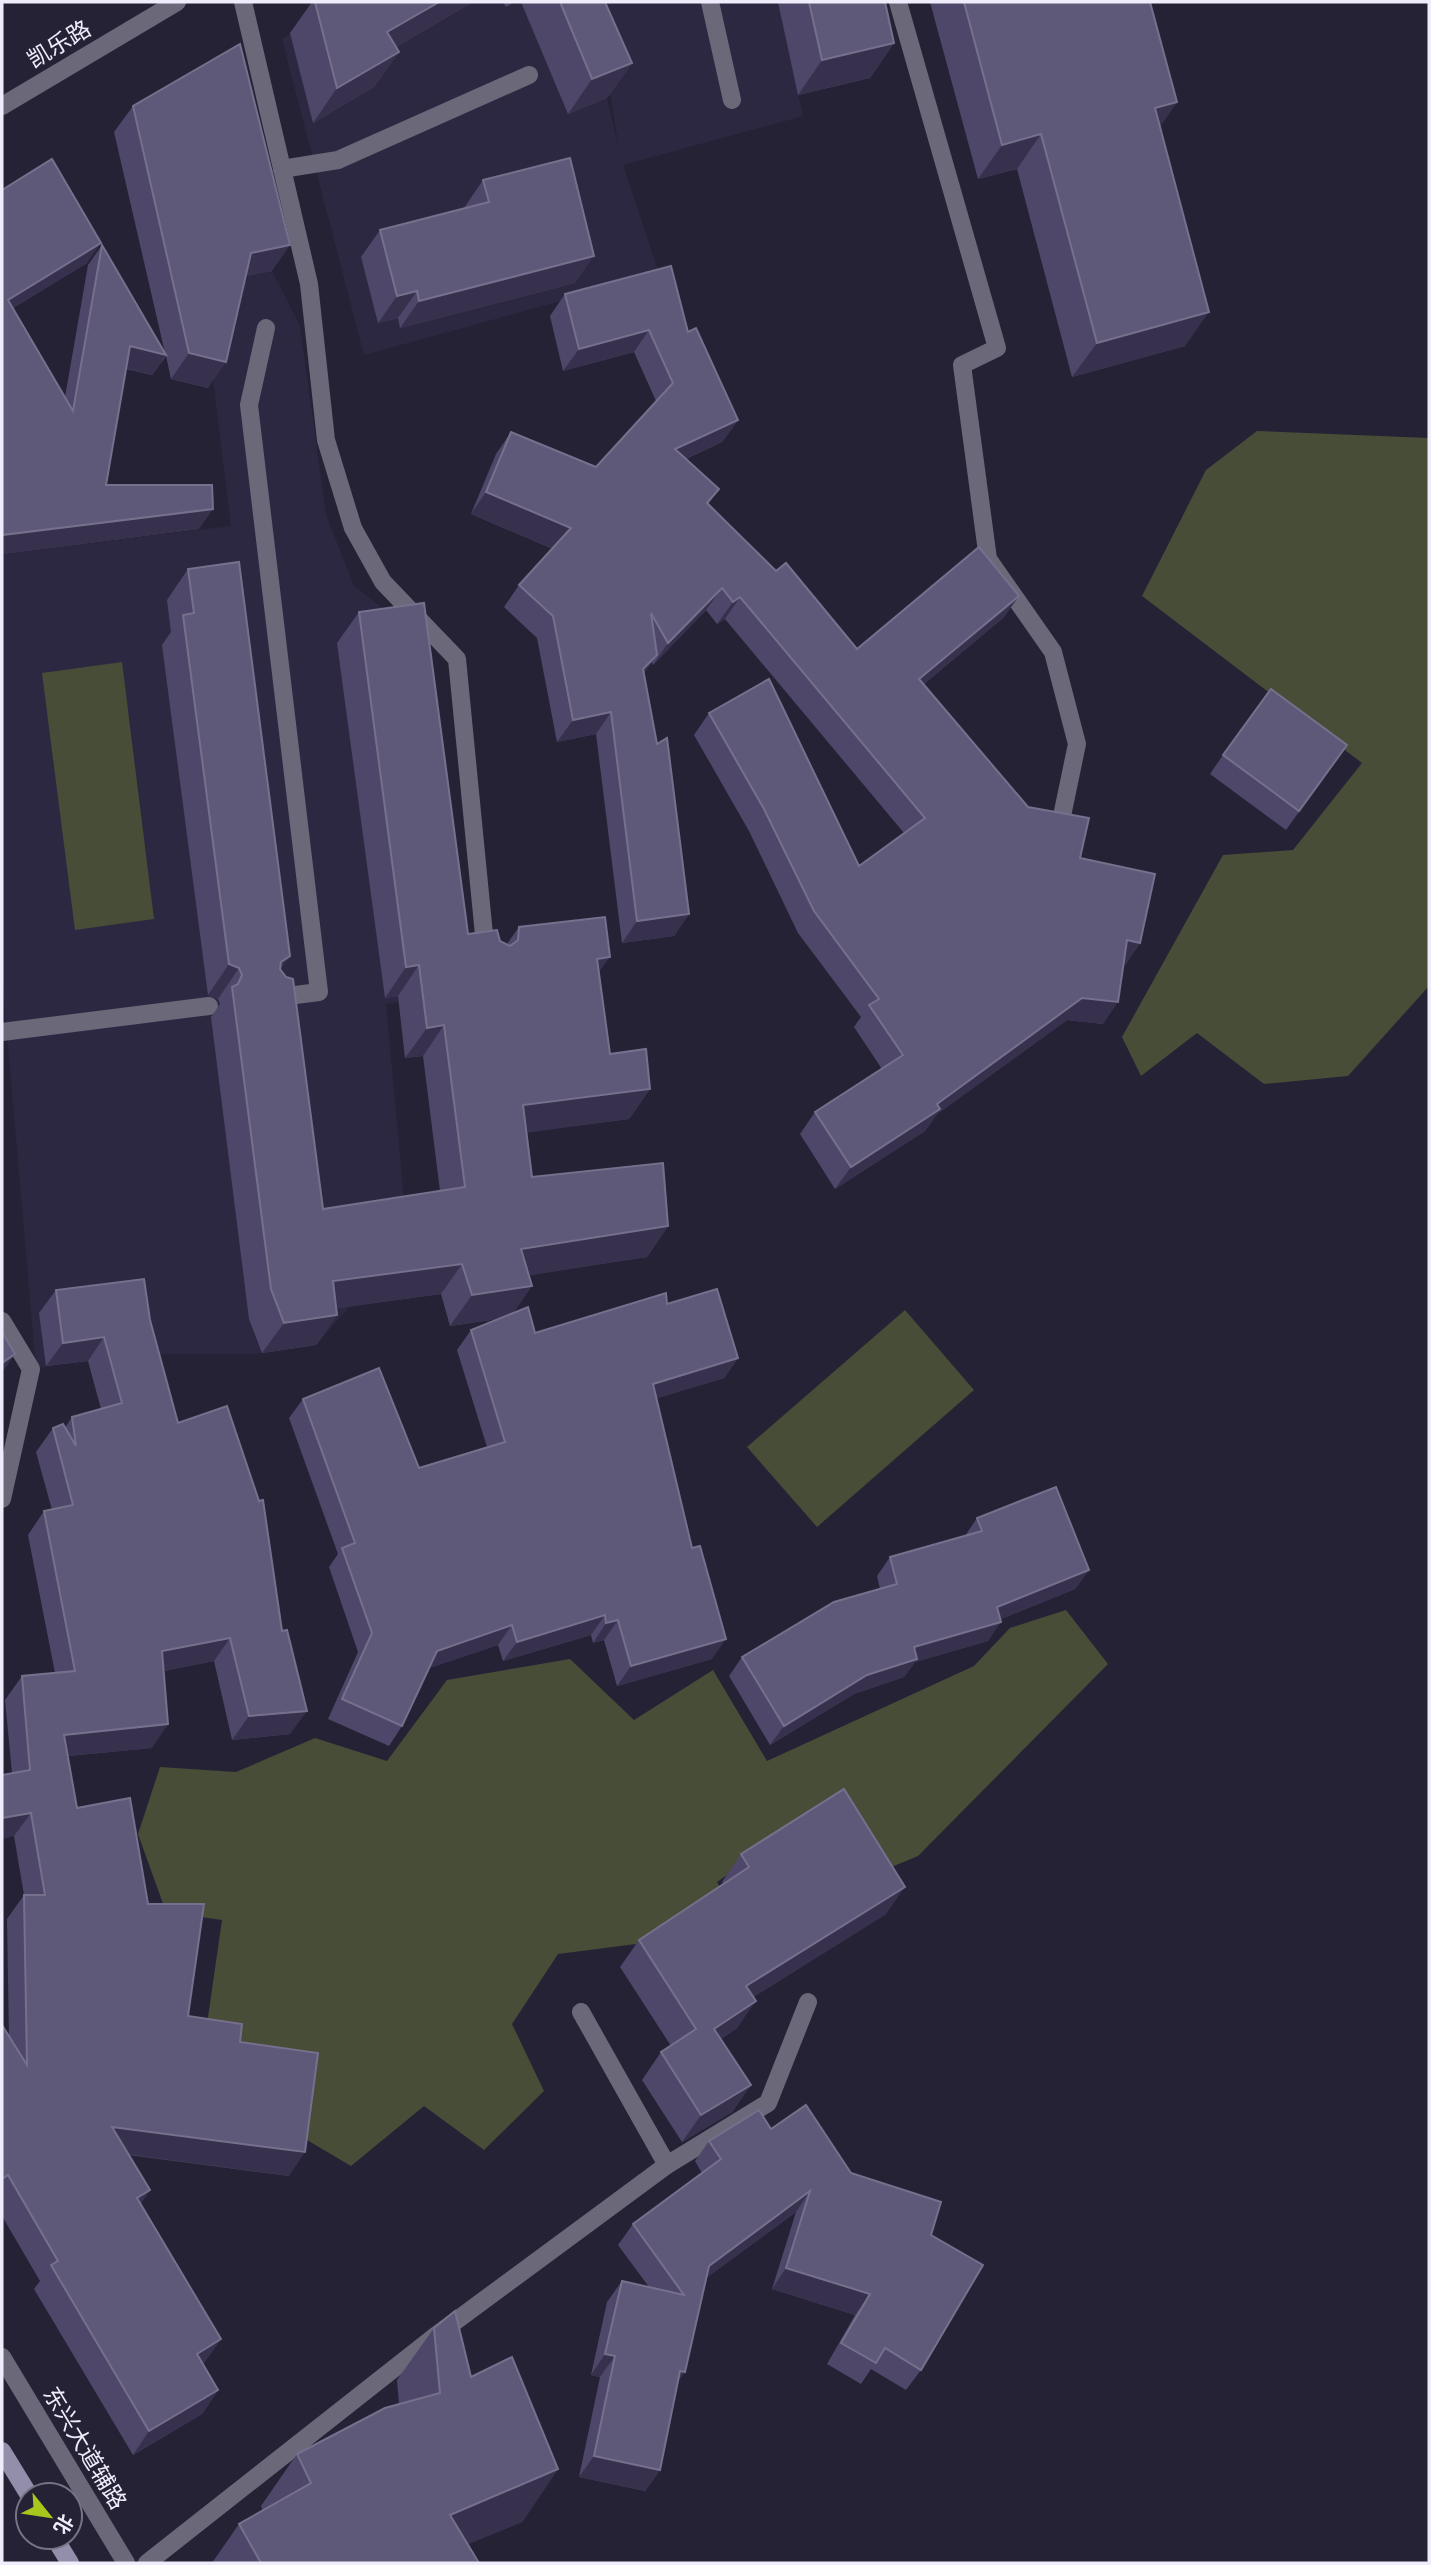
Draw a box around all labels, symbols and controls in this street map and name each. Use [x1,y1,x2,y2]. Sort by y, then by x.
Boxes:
street label: 凯乐路 [23,15,96,74]
street label: 东兴大道辅路 [37,2382,132,2514]
north arrow [14,2481,84,2551]
text: 北 [49,2510,78,2538]

